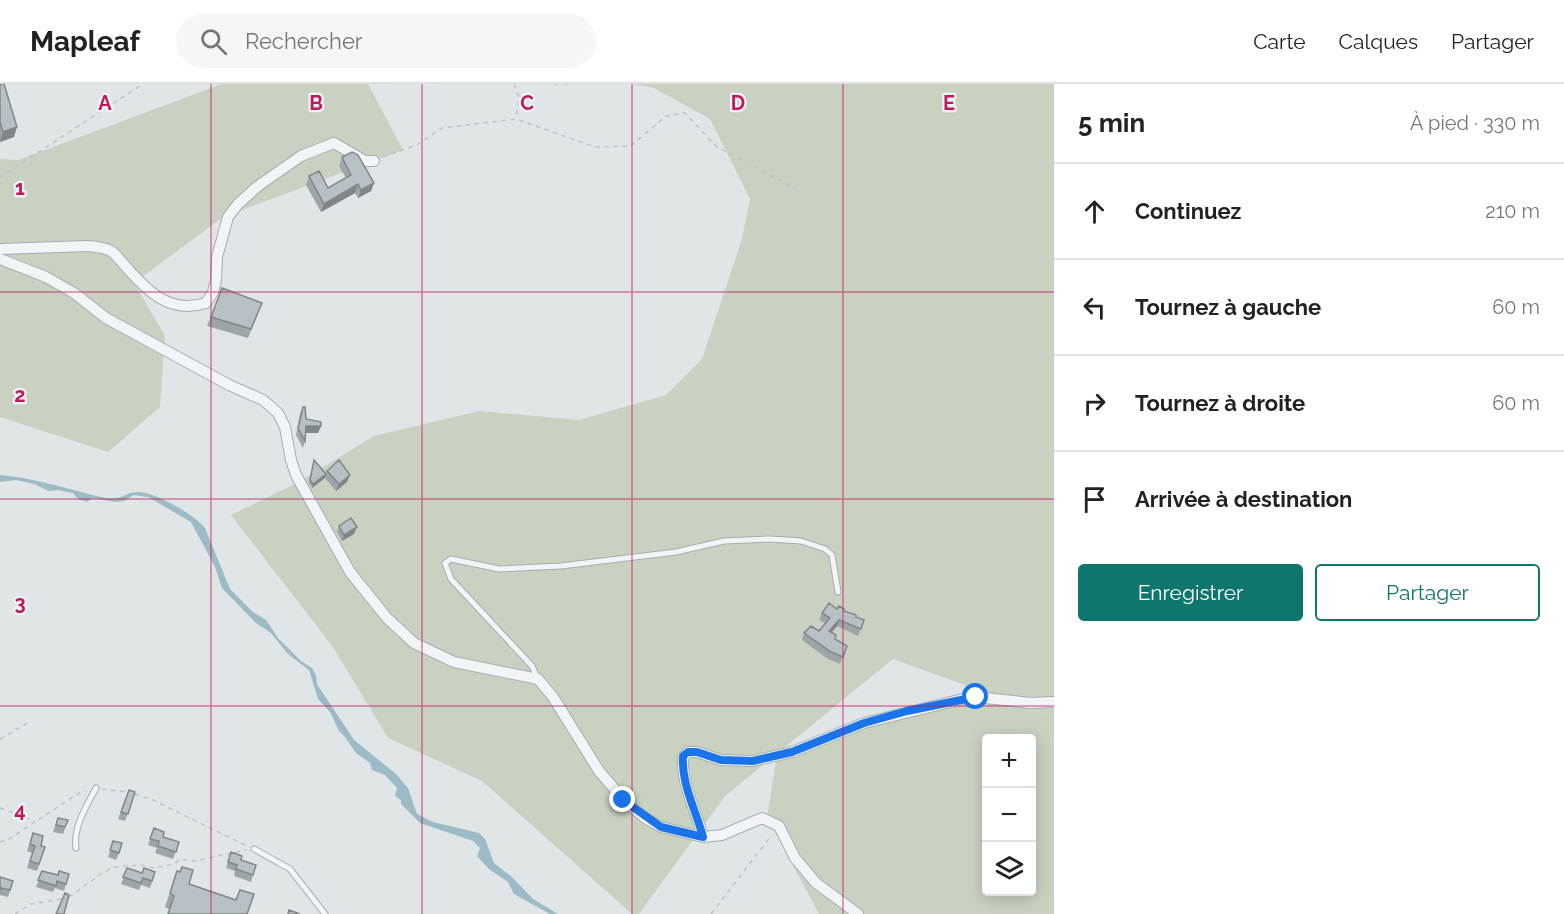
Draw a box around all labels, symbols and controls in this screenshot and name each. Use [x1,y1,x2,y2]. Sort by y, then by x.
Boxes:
search box [176,14,596,68]
text: Mapleaf [30,25,140,58]
icon: search [197,25,230,58]
text: Rechercher [245,28,363,54]
text: Carte [1253,29,1306,54]
text: Calques [1339,29,1418,54]
text: Partager [1451,29,1534,54]
text: A [98,91,112,115]
text: B [309,91,323,115]
text: C [520,91,534,115]
text: D [731,91,745,115]
text: E [943,91,955,115]
text: 5 min [1078,108,1145,138]
text: À pied · 330 m [1410,111,1540,135]
text: 1 [15,176,25,200]
icon: ahead [1078,195,1111,228]
text: Continuez [1135,198,1241,224]
text: 210 m [1485,199,1540,223]
icon: left [1078,291,1111,324]
text: Tournez à gauche [1135,294,1321,320]
text: 60 m [1492,295,1540,319]
text: 2 [14,383,26,407]
icon: right [1078,387,1111,420]
text: Tournez à droite [1135,390,1305,416]
text: 60 m [1492,391,1540,415]
icon: arrive [1078,483,1111,516]
text: Arrivée à destination [1135,486,1352,512]
button: Enregistrer [1078,564,1303,621]
button: Partager [1315,564,1540,621]
text: 3 [14,591,26,615]
route start [962,683,988,709]
map controls [982,734,1036,896]
button: + [982,734,1036,788]
route end [609,786,635,812]
button: − [982,788,1036,842]
text: 4 [14,798,26,822]
button: layers [982,842,1036,896]

